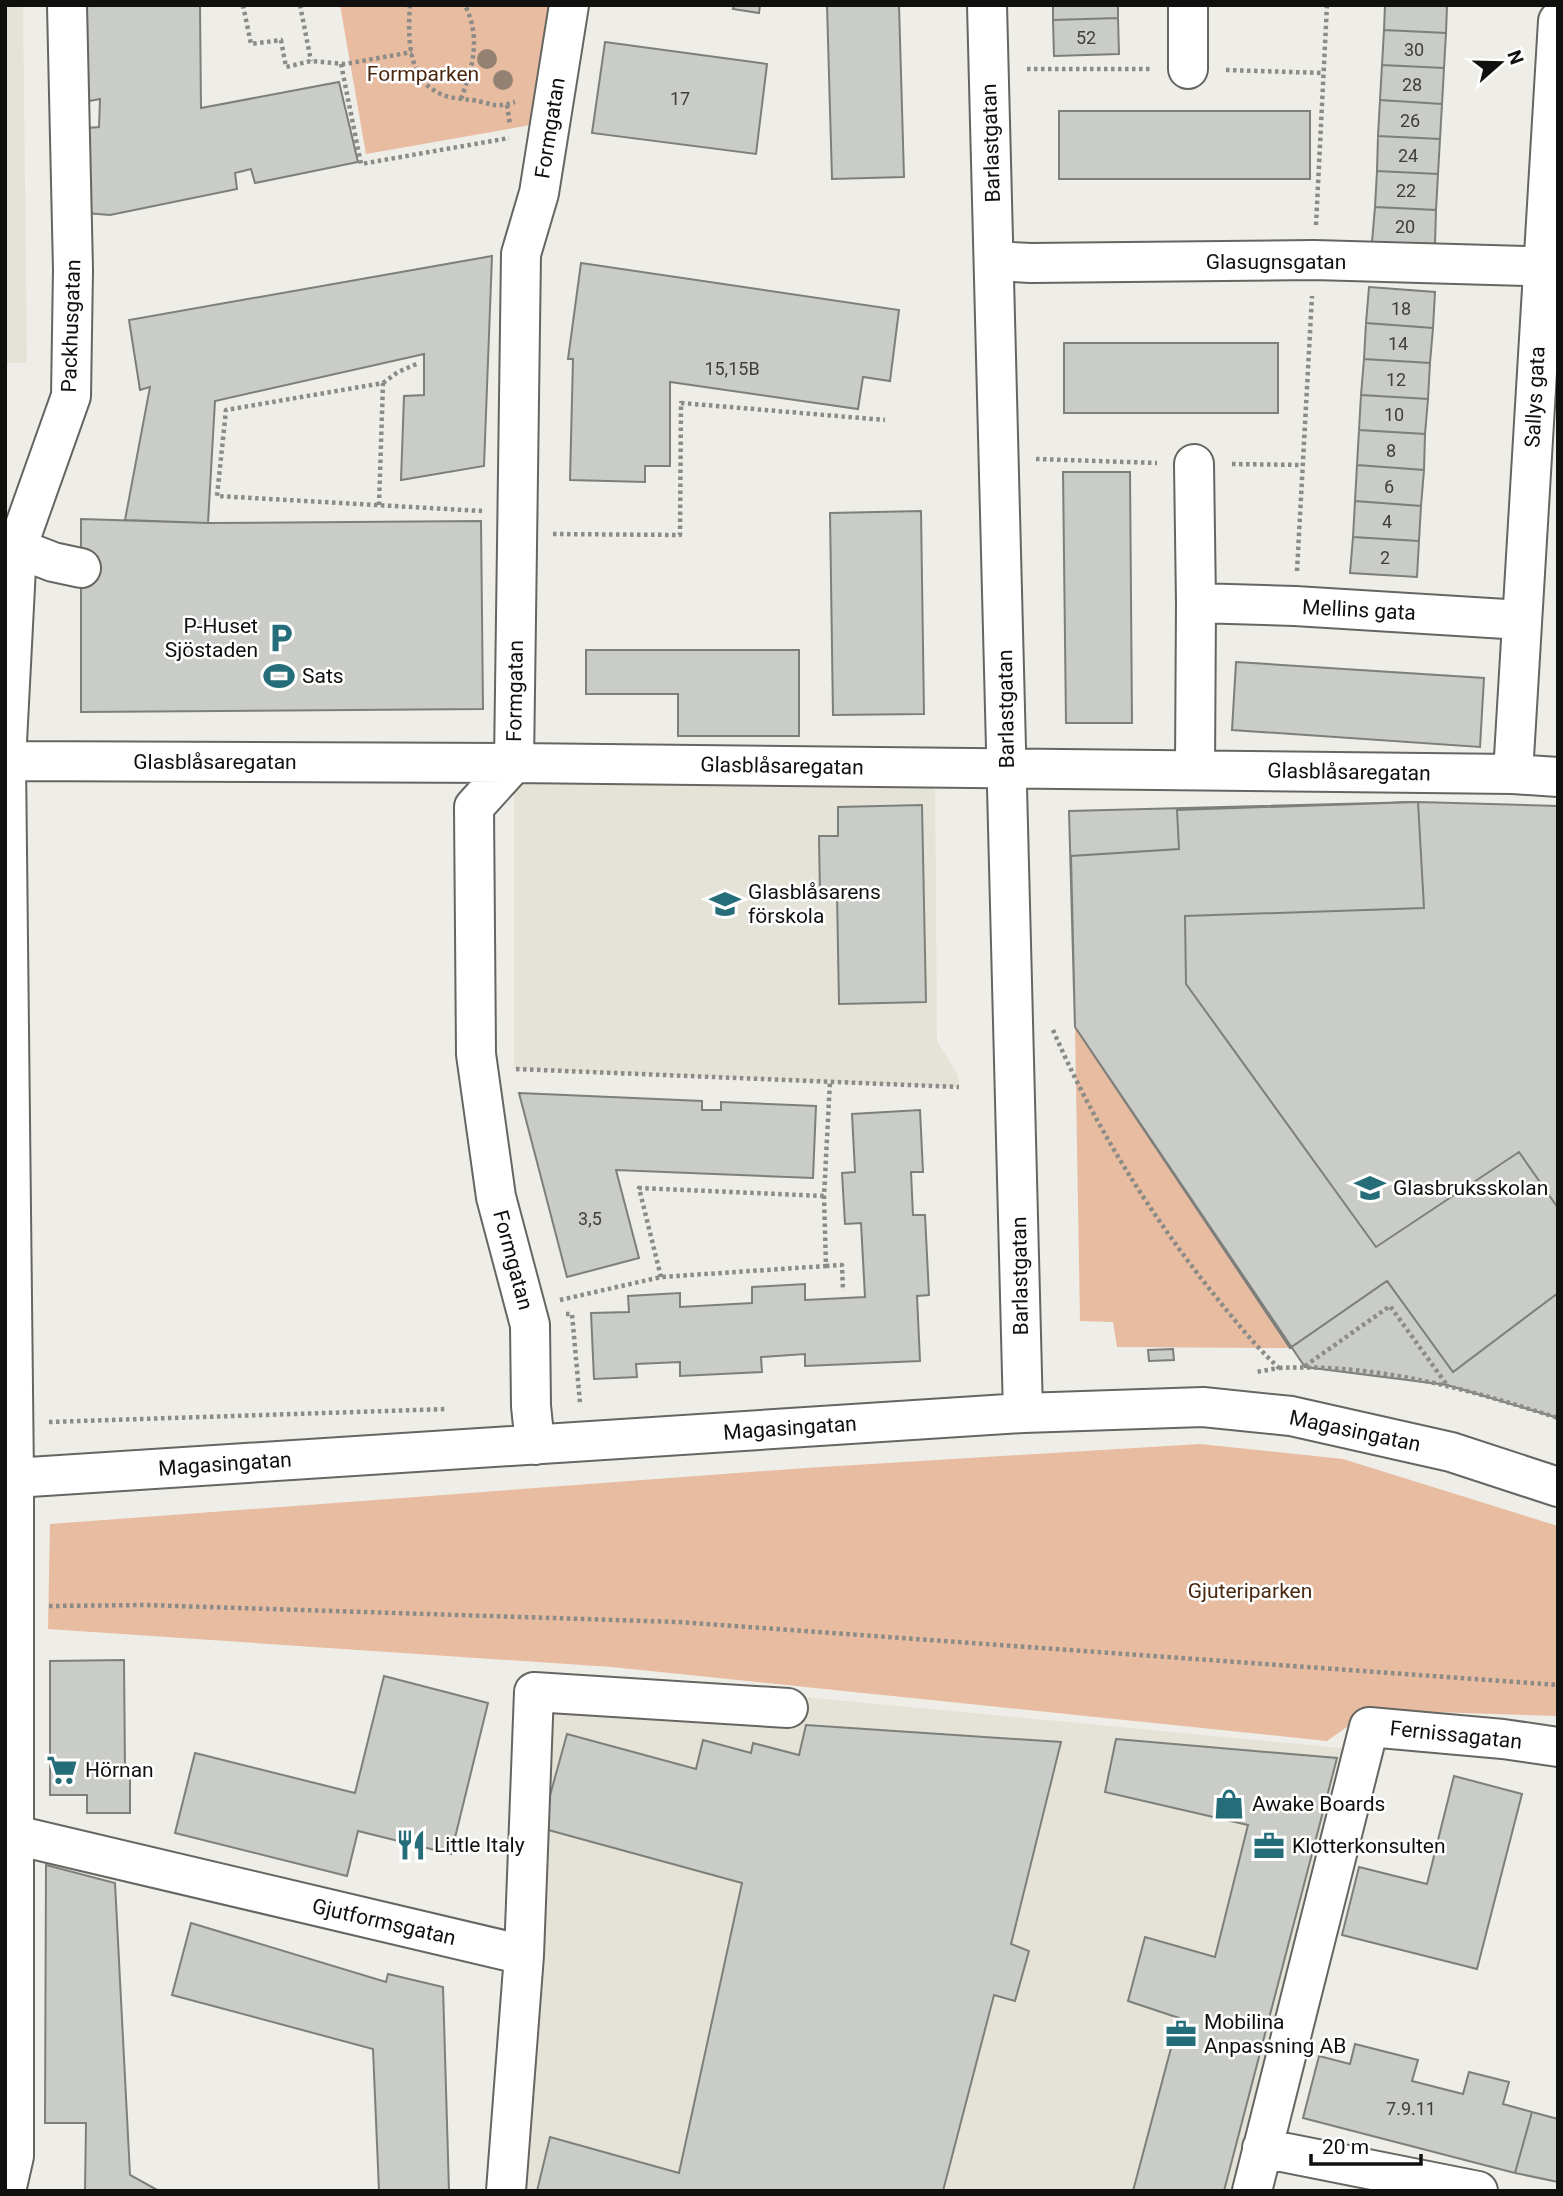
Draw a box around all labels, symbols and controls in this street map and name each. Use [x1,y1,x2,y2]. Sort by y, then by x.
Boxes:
house number: 52 [1076,27,1096,48]
north arrow [1465,28,1535,98]
house number: 30 [1404,39,1424,60]
text: N [1502,47,1529,68]
park label: Formparken [367,62,479,86]
house number: 28 [1402,74,1422,95]
street label: Formgatan [530,76,570,180]
street label: Barlastgatan [977,83,1005,203]
house number: 17 [670,88,690,109]
house number: 26 [1400,110,1420,131]
house number: 24 [1398,145,1418,166]
house number: 22 [1396,180,1416,201]
house number: 20 [1395,216,1415,237]
street label: Glasugnsgatan [1206,250,1346,274]
street label: Packhusgatan [57,259,85,393]
house number: 18 [1391,298,1411,319]
house number: 14 [1388,333,1408,354]
street label: Sallys gata [1520,346,1550,448]
house number: 15,15B [704,358,760,379]
house number: 12 [1386,369,1406,390]
house number: 10 [1384,404,1404,425]
house number: 8 [1386,440,1396,461]
house number: 6 [1384,476,1394,497]
house number: 4 [1382,511,1392,532]
house number: 2 [1380,547,1390,568]
street label: Mellins gata [1301,595,1417,625]
place label: P-Huset Sjöstaden [165,614,258,662]
parking icon: P-Huset Sjöstaden [264,621,298,655]
street label: Formgatan [502,640,528,742]
street label: Barlastgatan [993,649,1019,769]
sports icon: Sats [262,659,296,693]
place label: Sats [302,664,344,688]
street label: Glasblåsaregatan [133,750,297,774]
street label: Glasblåsaregatan [700,753,864,779]
street label: Glasblåsaregatan [1267,759,1431,785]
place label: Glasblåsarens förskola [748,880,881,928]
school or university icon: Glasblåsarens förskola [708,887,742,921]
school or university icon: Glasbruksskolan [1353,1171,1387,1205]
place label: Glasbruksskolan [1393,1176,1548,1200]
street label: Formgatan [488,1208,538,1312]
house number: 3,5 [578,1208,602,1229]
street label: Barlastgatan [1007,1216,1033,1336]
street label: Magasingatan [1287,1405,1423,1457]
street label: Magasingatan [723,1411,857,1445]
street label: Magasingatan [158,1447,292,1481]
park label: Gjuteriparken [1188,1579,1312,1603]
street label: Fernissagatan [1389,1716,1523,1754]
supermarket icon: Hörnan [45,1753,79,1787]
place label: Hörnan [85,1758,154,1782]
shop icon: Awake Boards [1212,1787,1246,1821]
place label: Awake Boards [1252,1792,1385,1816]
restaurant icon: Little Italy [394,1828,428,1862]
office icon: Klotterkonsulten [1252,1829,1286,1863]
place label: Little Italy [434,1833,525,1857]
place label: Klotterkonsulten [1292,1834,1446,1858]
street label: Gjutformsgatan [310,1894,458,1950]
place label: Mobilina Anpassning AB [1204,2010,1346,2058]
office icon: Mobilina Anpassning AB [1164,2017,1198,2051]
house number: 7.9.11 [1386,2098,1436,2119]
scale bar [1311,2122,1421,2166]
text: 20 m [1322,2135,1369,2159]

